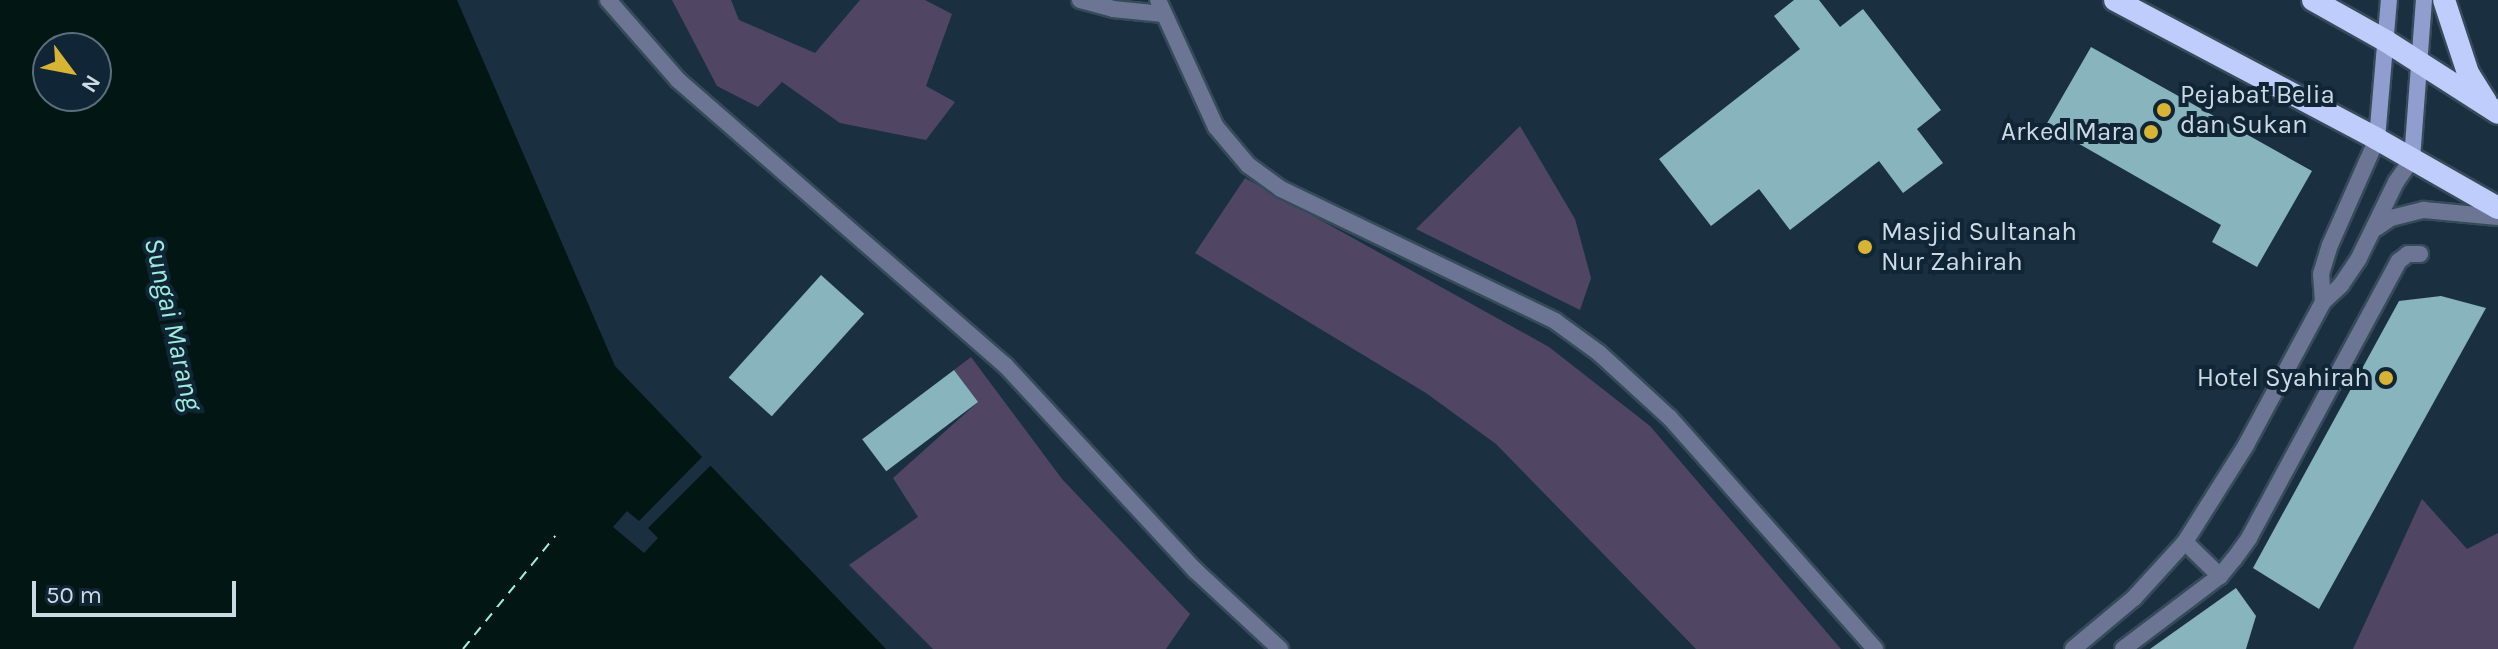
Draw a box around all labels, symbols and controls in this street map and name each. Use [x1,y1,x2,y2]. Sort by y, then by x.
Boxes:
north arrow [32,32,112,112]
text: N [75,70,106,97]
place label: Pejabat Belia dan Sukan [2180,79,2335,140]
marker: Pejabat Belia dan Sukan [2155,101,2173,119]
place label: Arked Mara [2001,116,2135,148]
marker: Arked Mara [2142,123,2160,141]
place label: Masjid Sultanah Nur Zahirah [1881,216,2077,278]
water label: Sungai Marang [137,234,209,414]
marker: Masjid Sultanah Nur Zahirah [1856,238,1874,256]
place label: Hotel Syahirah [2197,362,2370,394]
marker: Hotel Syahirah [2377,369,2395,387]
scale bar [36,565,240,615]
text: 50 m [46,581,102,609]

